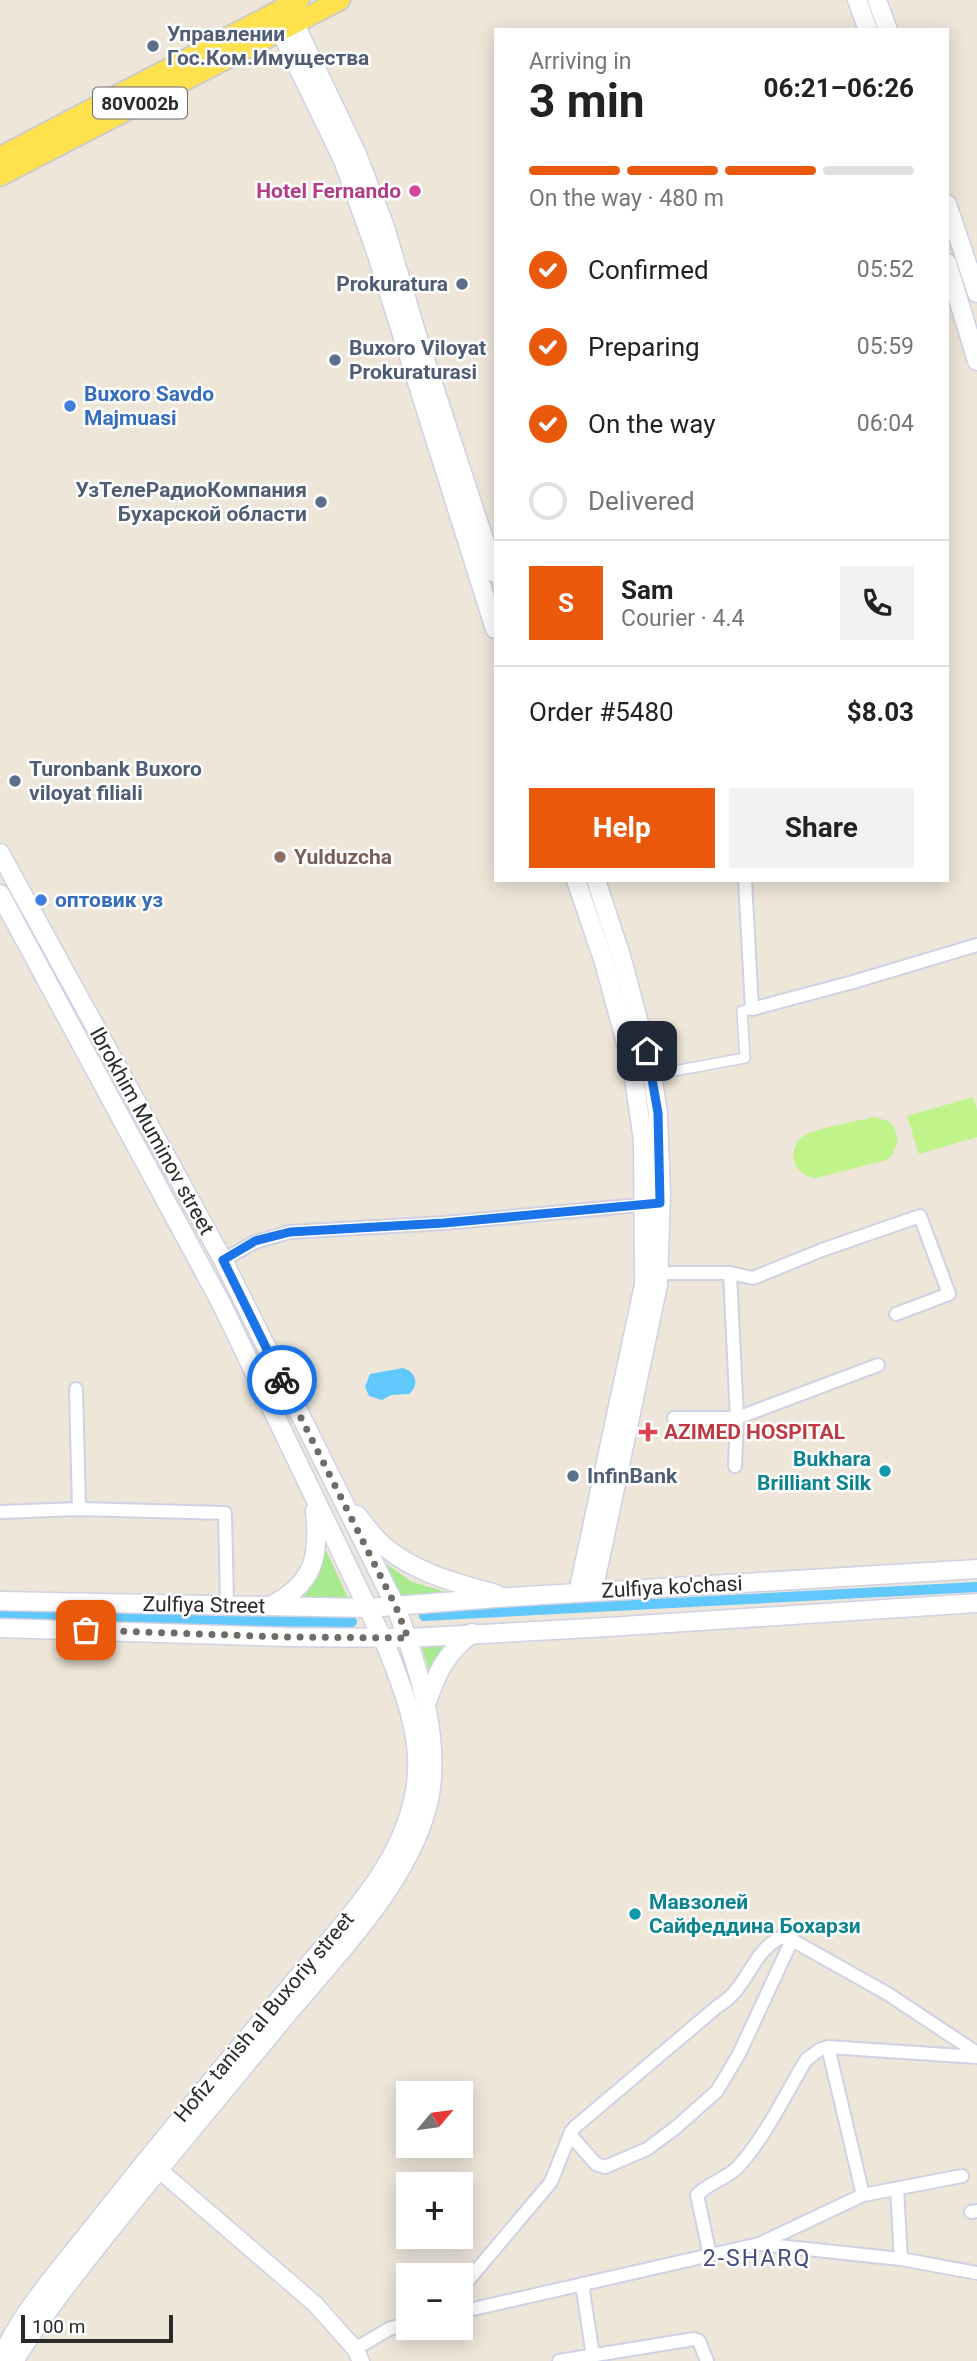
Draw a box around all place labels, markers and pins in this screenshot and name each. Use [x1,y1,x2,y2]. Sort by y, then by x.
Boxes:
place label: Управлении Гос.Ком.Имущества [167,22,369,70]
marker: Управлении Гос.Ком.Имущества [145,38,161,54]
place label: Hotel Fernando [256,179,401,203]
marker: Hotel Fernando [407,183,423,199]
place label: Prokuratura [336,272,448,296]
marker: Prokuratura [454,276,470,292]
place label: Buxoro Viloyat Prokuraturasi [349,336,486,384]
marker: Buxoro Viloyat Prokuraturasi [327,352,343,368]
place label: Buxoro Savdo Majmuasi [84,382,214,430]
marker: Buxoro Savdo Majmuasi [62,398,78,414]
place label: УзТелеРадиоКомпания Бухарской области [75,478,307,526]
marker: УзТелеРадиоКомпания Бухарской области [313,494,329,510]
place label: Turonbank Buxoro viloyat filiali [29,757,202,805]
marker: Turonbank Buxoro viloyat filiali [7,773,23,789]
place label: Yulduzcha [294,845,392,869]
marker: Yulduzcha [272,849,288,865]
place label: оптовик уз [55,888,163,912]
marker: оптовик уз [33,892,49,908]
pin [617,1021,677,1081]
place label: AZIMED HOSPITAL [664,1420,845,1444]
marker: AZIMED HOSPITAL [638,1422,658,1442]
place label: Bukhara Brilliant Silk [757,1447,872,1495]
marker: Bukhara Brilliant Silk [877,1463,893,1479]
place label: InfinBank [587,1464,678,1488]
marker: InfinBank [565,1468,581,1484]
pin [56,1600,116,1660]
place label: Мавзолей Сайфеддина Бохарзи [649,1890,861,1938]
marker: Мавзолей Сайфеддина Бохарзи [627,1906,643,1922]

